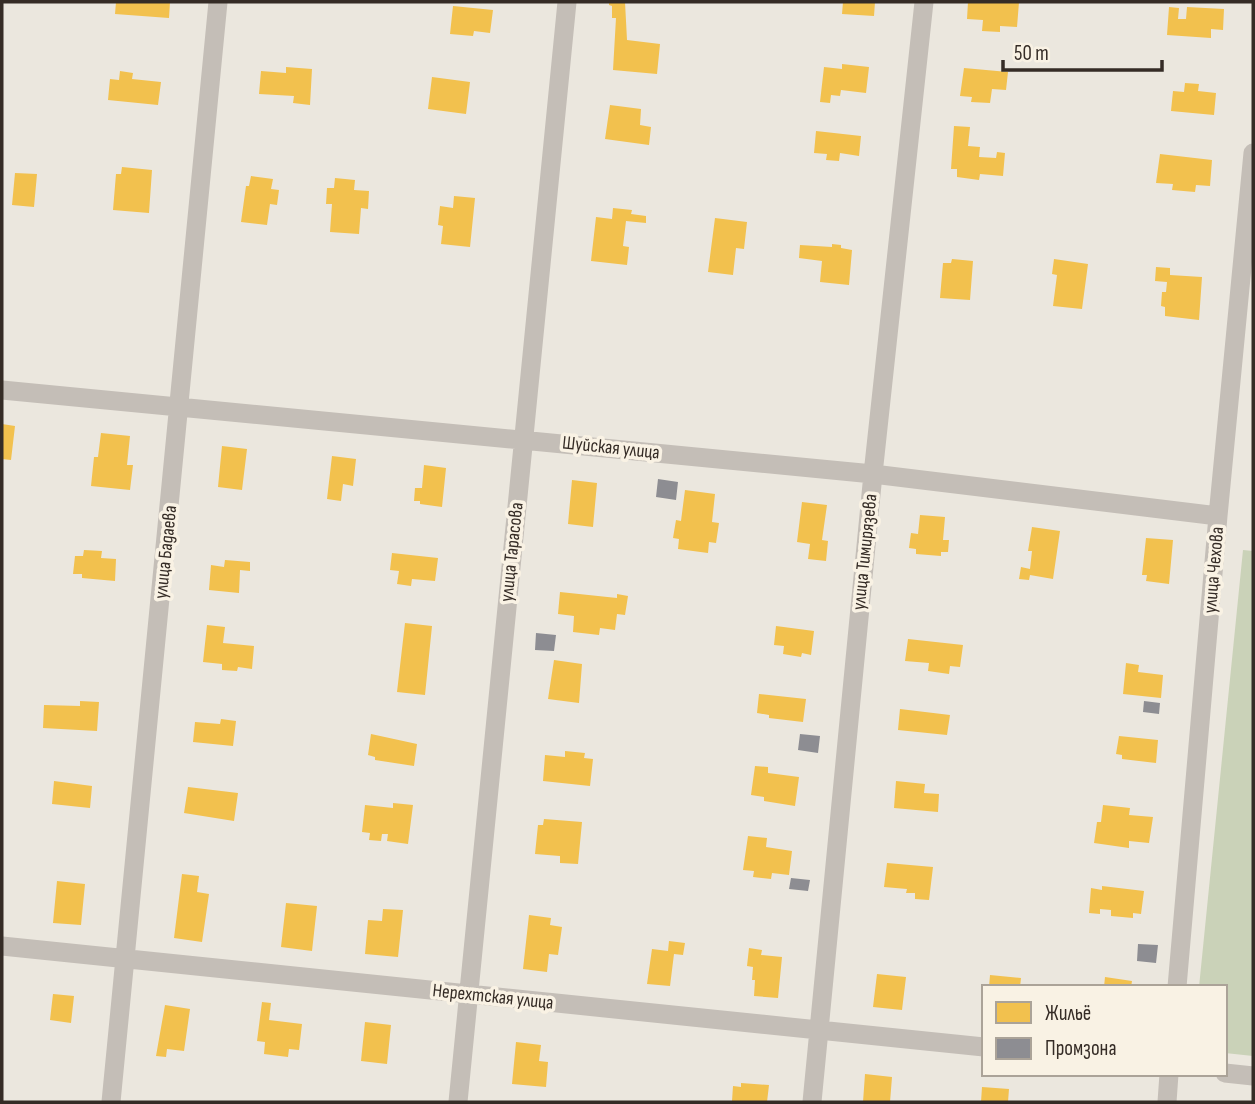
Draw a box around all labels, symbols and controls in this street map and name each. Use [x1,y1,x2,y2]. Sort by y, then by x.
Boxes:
scale bar [1003,28,1162,72]
text: 50 m [1014,41,1049,66]
street label: Шуйская улица [561,431,661,465]
street label: улица Тимирязева [847,493,883,611]
street label: улица Тарасова [495,501,529,603]
street label: улица Бадаева [150,504,182,600]
street label: улица Чехова [1199,526,1229,614]
street label: Нерехтская улица [431,979,555,1015]
legend [982,985,1227,1076]
text: Жильё [1045,1001,1091,1026]
text: Промзона [1045,1036,1116,1061]

